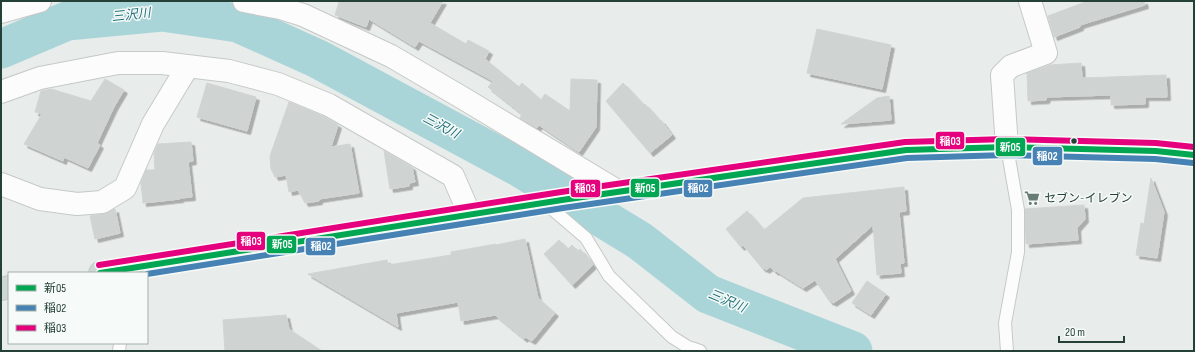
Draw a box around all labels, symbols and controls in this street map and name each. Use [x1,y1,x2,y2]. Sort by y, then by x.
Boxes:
water label: 三沢川 [111,5,153,25]
water label: 三沢川 [420,110,464,143]
line badge: 稲03 [935,131,965,150]
text: 稲03 [939,135,961,148]
unlabelled marker [1069,136,1079,146]
line badge: 新05 [995,137,1026,157]
text: 新05 [999,141,1021,154]
line badge: 稲02 [1032,146,1063,166]
text: 稲02 [1036,150,1058,163]
line badge: 新05 [630,178,660,198]
line badge: 稲03 [570,179,601,198]
line badge: 稲02 [683,179,713,198]
text: 稲03 [574,182,596,195]
text: 新05 [634,182,656,195]
text: 稲02 [687,182,709,195]
supermarket icon: セブン-イレブン [1023,189,1041,207]
place label: セブン-イレブン [1044,191,1132,206]
line badge: 稲03 [236,231,266,251]
text: 稲03 [240,235,262,248]
line badge: 新05 [266,235,297,254]
line badge: 稲02 [305,237,336,256]
text: 新05 [271,238,293,251]
text: 稲02 [310,240,332,253]
legend [8,272,148,344]
text: 新05 [44,281,66,296]
water label: 三沢川 [706,286,750,317]
text: 稲02 [44,301,66,316]
scale bar [1059,318,1124,344]
text: 稲03 [44,321,66,336]
text: 20 m [1065,325,1085,340]

